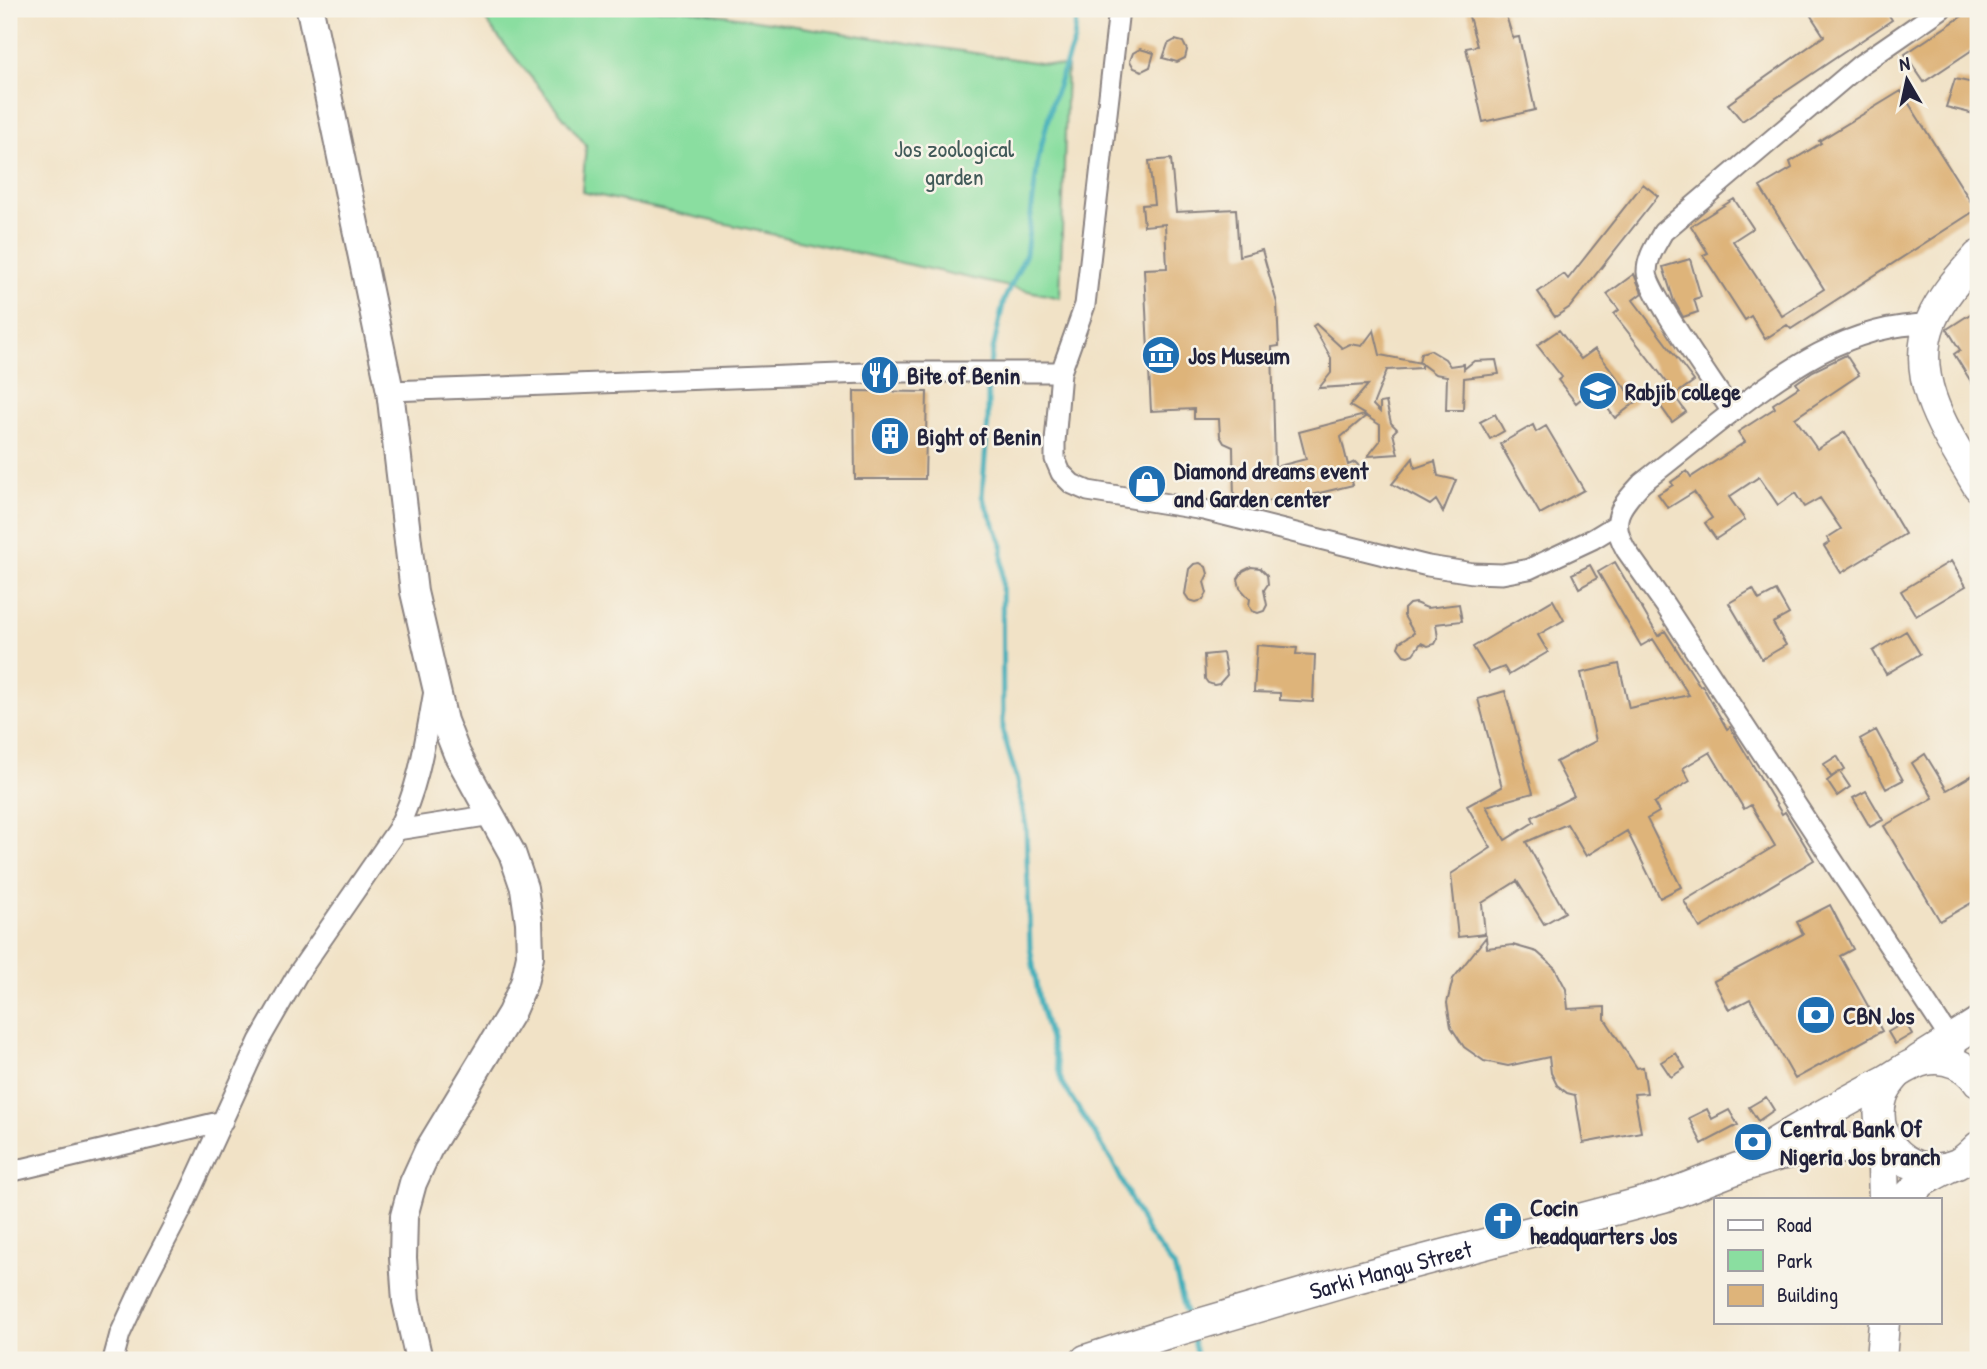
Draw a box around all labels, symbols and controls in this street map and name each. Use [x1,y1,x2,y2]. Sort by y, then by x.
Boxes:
north arrow [1871,46,1941,116]
text: N [1897,50,1911,77]
park label: Jos zoological garden [894,132,1015,192]
museum icon: Jos Museum [1140,334,1182,376]
place label: Jos Museum [1188,339,1290,371]
restaurant icon: Bite of Benin [859,354,901,396]
place label: Bite of Benin [907,359,1021,391]
school or university icon: Rabjib college [1577,370,1619,412]
place label: Rabjib college [1625,375,1741,408]
building icon: Bight of Benin [869,415,911,457]
place label: Bight of Benin [917,420,1042,453]
place label: Diamond dreams event and Garden center [1174,454,1369,514]
shop icon: Diamond dreams event and Garden center [1126,463,1168,505]
bank icon: CBN Jos [1795,994,1837,1036]
place label: CBN Jos [1843,999,1914,1031]
place label: Central Bank Of Nigeria Jos branch [1780,1112,1940,1173]
bank icon: Central Bank Of Nigeria Jos branch [1732,1121,1774,1163]
place label: Cocin headquarters Jos [1530,1191,1677,1252]
legend [1714,1198,1941,1324]
church icon: Cocin headquarters Jos [1482,1200,1524,1242]
text: Road [1777,1210,1811,1239]
street label: Sarki Mangu Street [1306,1232,1476,1307]
text: Park [1777,1246,1812,1275]
text: Building [1777,1280,1838,1309]

